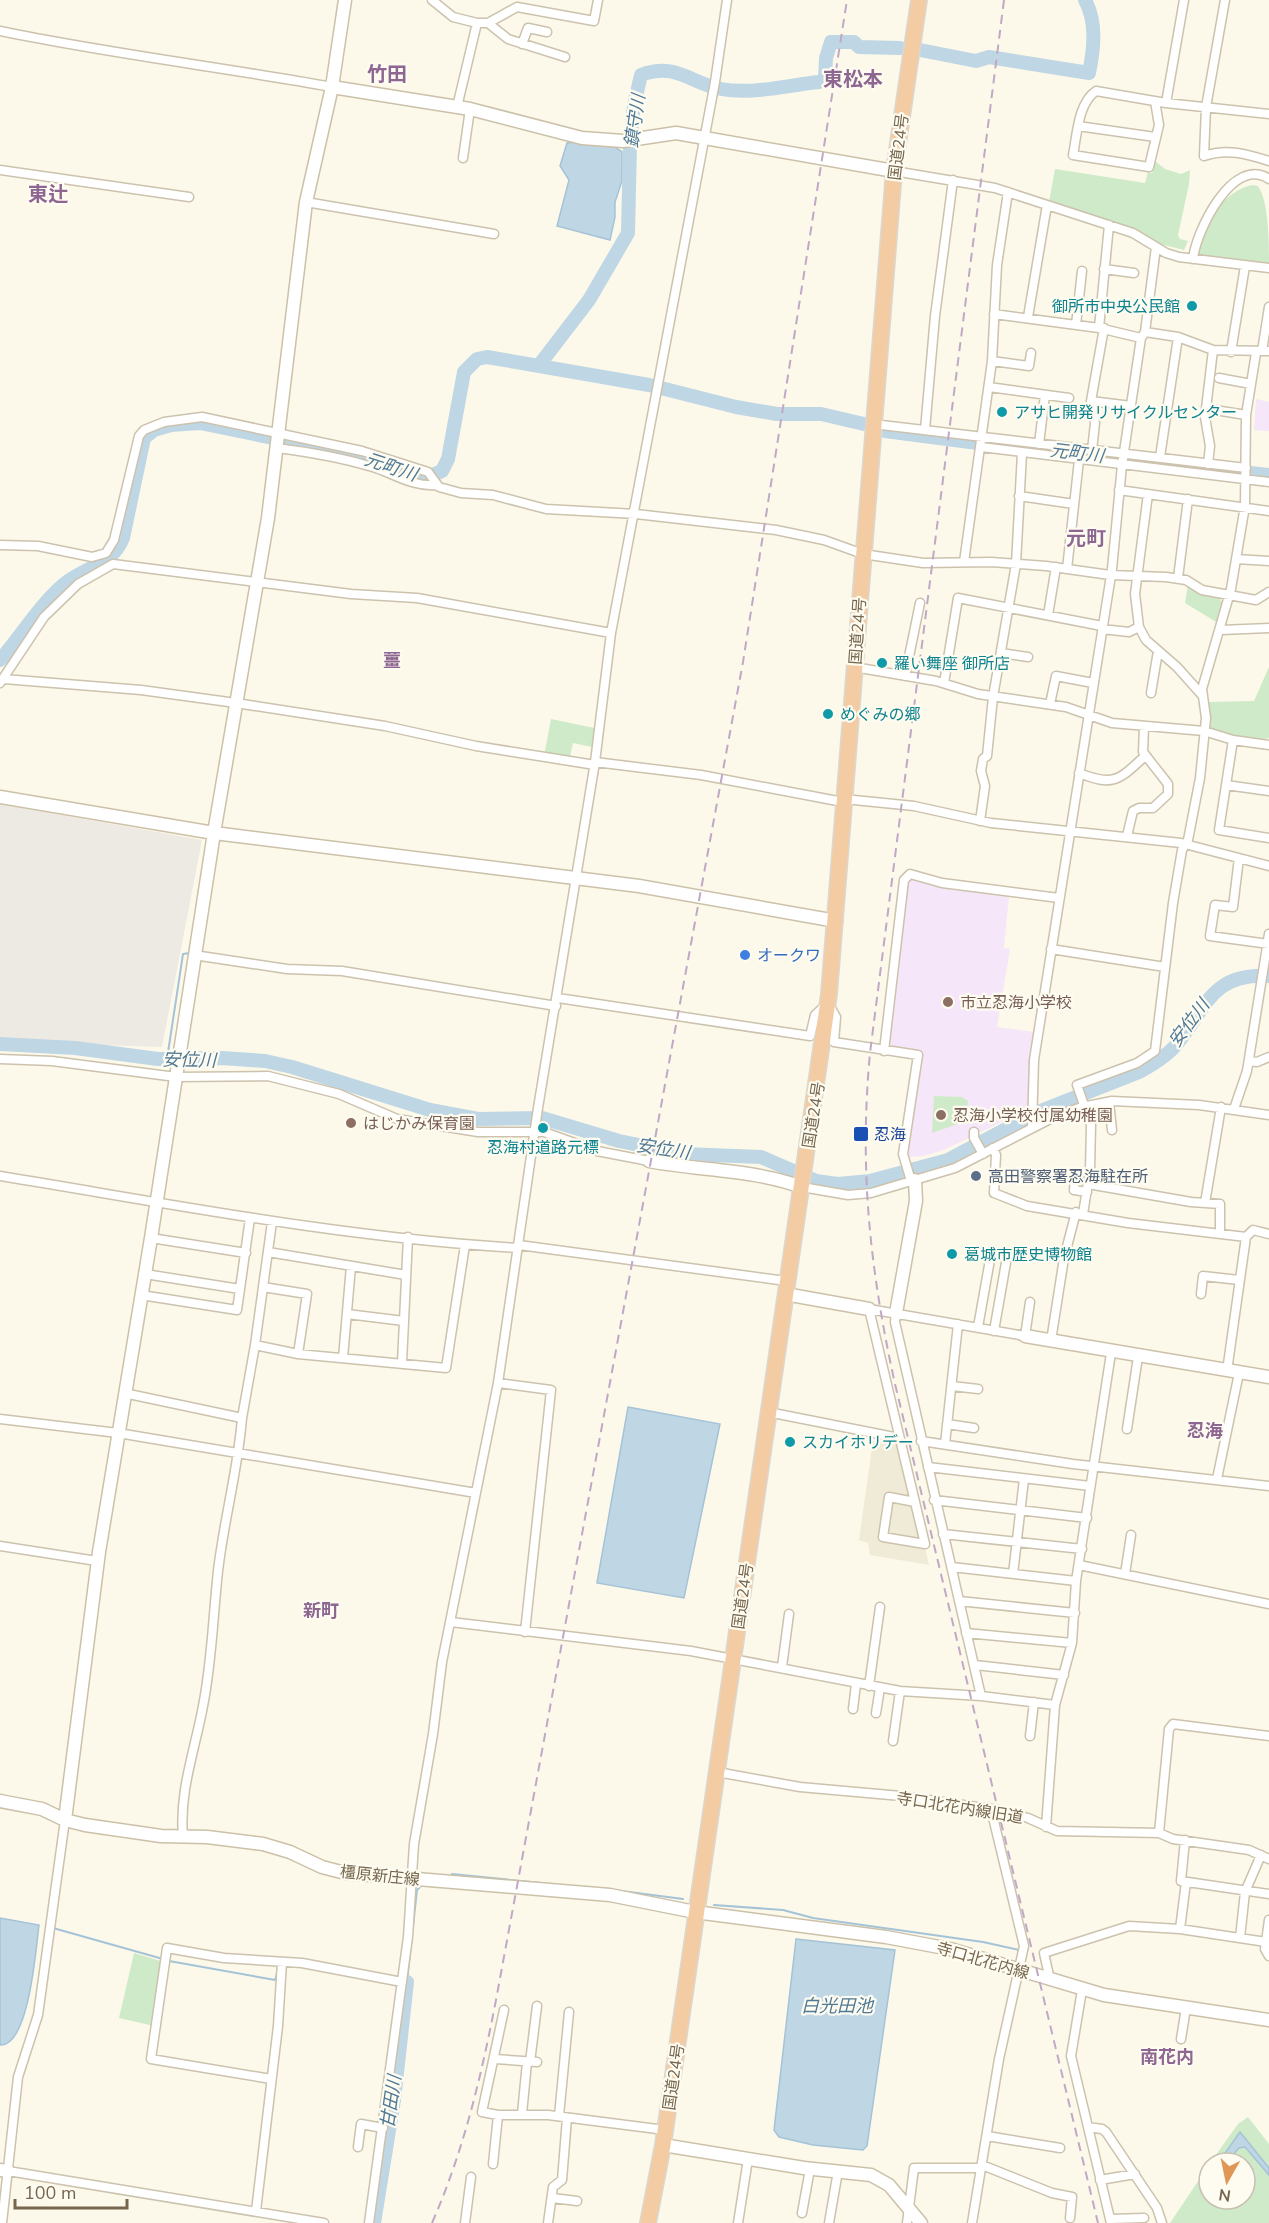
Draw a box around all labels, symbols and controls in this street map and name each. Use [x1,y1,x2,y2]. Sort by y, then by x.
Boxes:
district label: 竹田 [367,61,407,88]
district label: 東松本 [823,66,883,93]
water label: 鎮守川 [619,91,651,149]
street label: 国道24号 [884,112,914,182]
district label: 東辻 [28,181,68,208]
place label: 御所市中央公民館 [1052,296,1180,318]
marker: 御所市中央公民館 [1185,299,1199,313]
place label: アサヒ開発リサイクルセンター [1014,402,1237,424]
marker: アサヒ開発リサイクルセンター [995,405,1009,419]
water label: 元町川 [1049,438,1107,468]
water label: 元町川 [362,447,422,487]
district label: 元町 [1066,525,1106,552]
street label: 国道24号 [845,597,871,665]
district label: 薑 [383,649,401,673]
place label: 羅い舞座 御所店 [894,653,1010,675]
marker: 羅い舞座 御所店 [875,656,889,670]
place label: めぐみの郷 [840,704,920,726]
marker: めぐみの郷 [821,707,835,721]
place label: オークワ [757,945,821,967]
marker: オークワ [738,948,752,962]
place label: 市立忍海小学校 [960,992,1072,1014]
water label: 安位川 [1163,993,1216,1052]
marker: 市立忍海小学校 [941,995,955,1009]
water label: 安位川 [162,1048,218,1073]
street label: 国道24号 [798,1080,830,1150]
place label: 忍海小学校付属幼稚園 [953,1105,1113,1127]
marker: 忍海小学校付属幼稚園 [934,1108,948,1122]
place label: はじかみ保育園 [363,1113,475,1135]
marker: はじかみ保育園 [344,1116,358,1130]
marker: 忍海村道路元標 [536,1121,550,1135]
place label: 忍海 [874,1124,906,1146]
marker: 忍海 [852,1125,870,1143]
water label: 安位川 [634,1133,694,1165]
place label: 忍海村道路元標 [487,1137,599,1159]
place label: 高田警察署忍海駐在所 [988,1166,1148,1188]
marker: 高田警察署忍海駐在所 [969,1169,983,1183]
place label: 葛城市歴史博物館 [964,1244,1092,1266]
marker: 葛城市歴史博物館 [945,1247,959,1261]
district label: 忍海 [1187,1419,1223,1443]
place label: スカイホリデー [802,1432,914,1454]
marker: スカイホリデー [783,1435,797,1449]
street label: 国道24号 [727,1561,759,1631]
district label: 新町 [303,1599,339,1623]
street label: 寺口北花内線旧道 [895,1787,1025,1829]
street label: 橿原新庄線 [339,1861,421,1891]
street label: 寺口北花内線 [934,1937,1032,1985]
water label: 白光田池 [801,1994,875,2018]
street label: 国道24号 [658,2042,690,2112]
district label: 南花内 [1140,2045,1194,2069]
water label: 甘田川 [375,2072,407,2130]
north arrow [1197,2151,1257,2211]
scale bar [15,2172,128,2210]
text: 100 m [24,2181,76,2205]
text: N [1217,2183,1232,2207]

